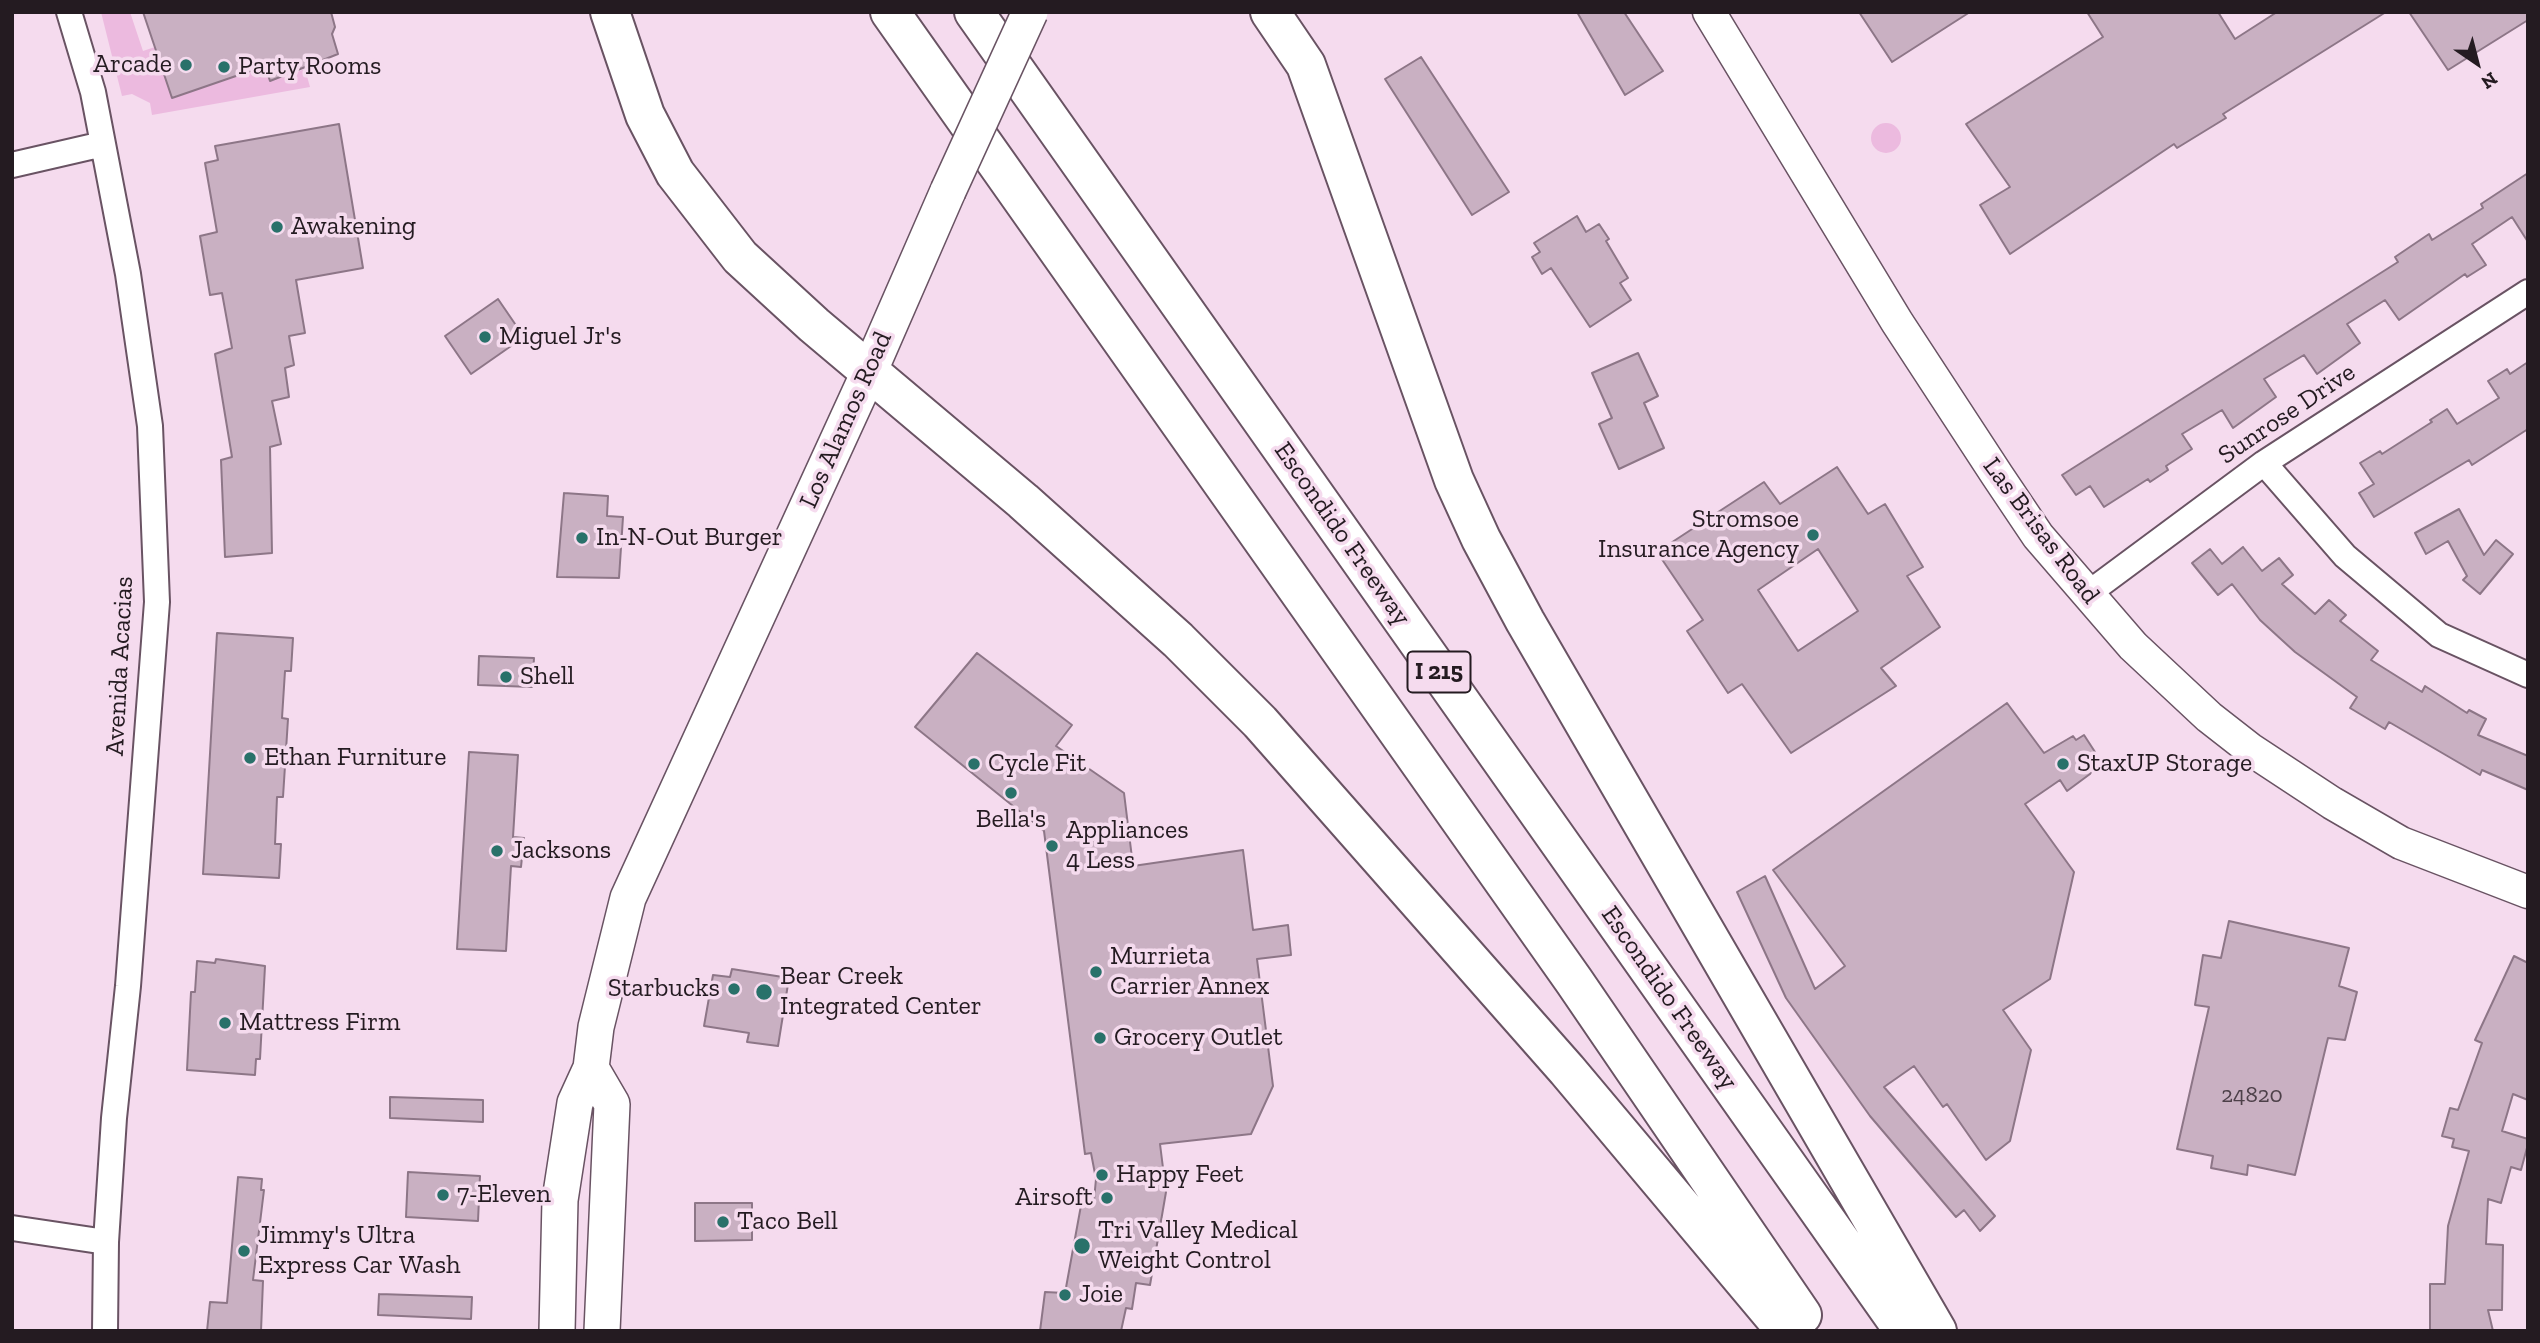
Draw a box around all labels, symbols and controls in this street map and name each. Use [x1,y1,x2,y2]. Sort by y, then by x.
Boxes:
north arrow [2442,28,2512,98]
place label: Arcade [93,49,172,81]
place label: Party Rooms [238,51,381,83]
marker: Arcade [178,57,194,73]
marker: Party Rooms [216,59,232,75]
text: N [2477,67,2502,94]
place label: Awakening [291,211,416,243]
marker: Awakening [269,219,285,235]
place label: Miguel Jr's [499,321,622,353]
street label: Los Alamos Road [793,327,899,513]
marker: Miguel Jr's [477,329,493,345]
street label: Sunrose Drive [2213,357,2361,471]
street label: Escondido Freeway [1267,436,1417,632]
street label: Las Brisas Road [1976,452,2106,610]
place label: Stromsoe Insurance Agency [1598,504,1799,566]
place label: In-N-Out Burger [596,522,783,554]
marker: Stromsoe Insurance Agency [1805,527,1821,543]
marker: In-N-Out Burger [574,530,590,546]
street label: Avenida Acacias [100,575,140,757]
road number: I 215 [1408,652,1470,692]
place label: Shell [520,661,574,693]
marker: Shell [498,669,514,685]
place label: Ethan Furniture [264,742,446,774]
place label: Cycle Fit [988,748,1086,780]
place label: StaxUP Storage [2077,748,2252,780]
marker: Ethan Furniture [242,750,258,766]
marker: Cycle Fit [966,756,982,772]
marker: StaxUP Storage [2055,756,2071,772]
marker: Bella's [1003,785,1019,801]
place label: Bella's [976,804,1046,836]
place label: Appliances 4 Less [1066,815,1189,876]
place label: Jacksons [511,835,611,867]
marker: Appliances 4 Less [1044,838,1060,854]
marker: Jacksons [489,843,505,859]
street label: Escondido Freeway [1594,900,1744,1096]
place label: Murrieta Carrier Annex [1110,941,1269,1002]
place label: Bear Creek Integrated Center [780,961,982,1023]
marker: Murrieta Carrier Annex [1088,964,1104,980]
place label: Starbucks [608,973,720,1005]
marker: Starbucks [726,981,742,997]
marker: Bear Creek Integrated Center [754,982,774,1002]
place label: Mattress Firm [239,1007,400,1039]
marker: Mattress Firm [217,1015,233,1031]
place label: Grocery Outlet [1114,1022,1283,1054]
marker: Grocery Outlet [1092,1030,1108,1046]
house number: 24820 [2221,1081,2283,1109]
place label: Happy Feet [1116,1159,1243,1191]
marker: Happy Feet [1094,1167,1110,1183]
place label: 7-Eleven [457,1179,551,1211]
place label: Airsoft [1015,1182,1093,1214]
marker: 7-Eleven [435,1187,451,1203]
marker: Airsoft [1099,1190,1115,1206]
place label: Taco Bell [737,1206,838,1238]
marker: Taco Bell [715,1214,731,1230]
place label: Tri Valley Medical Weight Control [1098,1215,1298,1276]
place label: Jimmy's Ultra Express Car Wash [258,1220,461,1282]
marker: Tri Valley Medical Weight Control [1072,1236,1092,1256]
marker: Jimmy's Ultra Express Car Wash [236,1243,252,1259]
place label: Joie [1079,1279,1123,1311]
marker: Joie [1057,1287,1073,1303]

